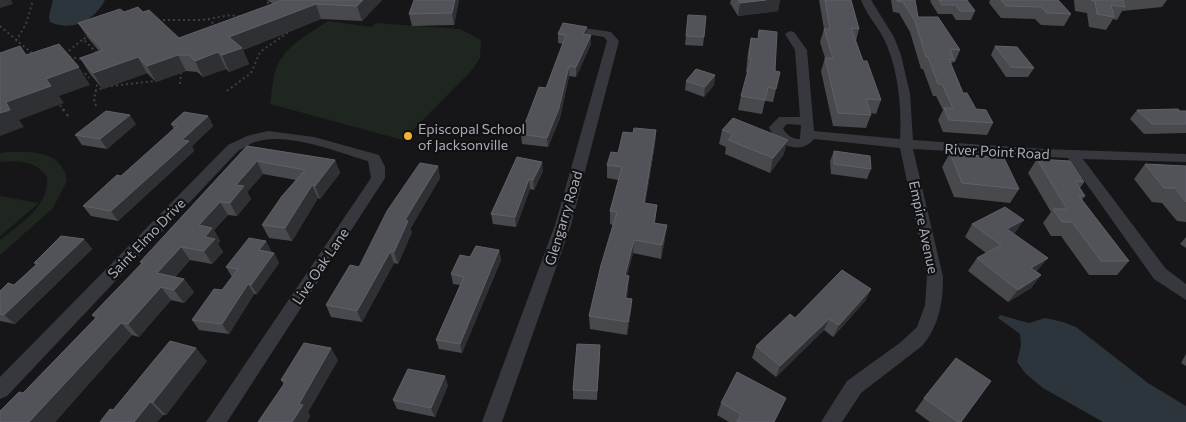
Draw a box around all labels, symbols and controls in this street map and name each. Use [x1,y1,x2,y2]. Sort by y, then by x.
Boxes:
place label: Episcopal School of Jacksonville [418,120,525,153]
marker: Episcopal School of Jacksonville [402,130,414,142]
street label: River Point Road [944,140,1050,162]
street label: Glengarry Road [541,169,585,267]
street label: Empire Avenue [906,179,942,275]
street label: Saint Elmo Drive [104,194,188,282]
street label: Live Oak Lane [288,225,352,307]

